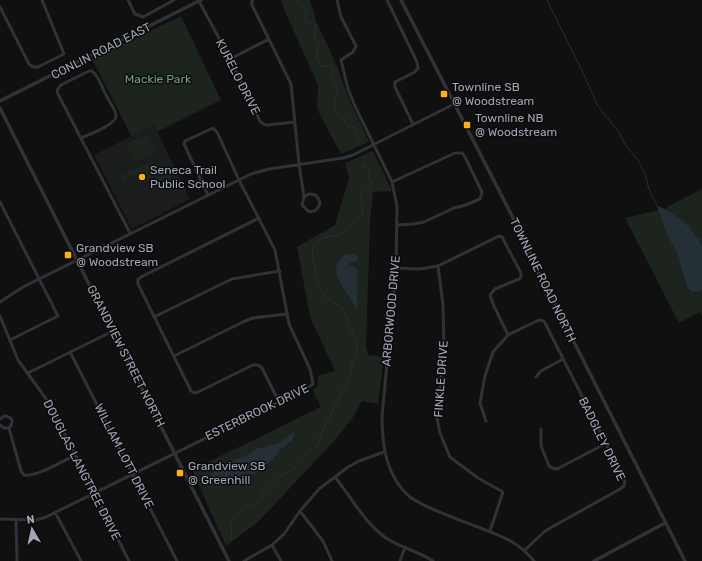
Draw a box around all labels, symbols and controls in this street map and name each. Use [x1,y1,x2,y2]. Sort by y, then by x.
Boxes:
street label: CONLIN ROAD EAST [49,20,153,82]
street label: KURELO DRIVE [213,37,263,117]
park label: Mackie Park [125,72,192,86]
place label: Townline SB @ Woodstream [452,80,534,108]
marker: Townline SB @ Woodstream [439,89,449,99]
place label: Townline NB @ Woodstream [475,111,557,139]
marker: Townline NB @ Woodstream [462,120,472,130]
place label: Seneca Trail Public School [150,163,226,191]
marker: Seneca Trail Public School [137,172,147,182]
street label: TOWNLINE ROAD NORTH [507,216,579,344]
place label: Grandview SB @ Woodstream [76,241,158,269]
marker: Grandview SB @ Woodstream [63,250,73,260]
street label: ARBORWOOD DRIVE [379,255,403,367]
street label: GRANDVIEW STREET NORTH [84,283,168,429]
street label: FINKLE DRIVE [431,340,451,418]
street label: ESTERBROOK DRIVE [203,381,311,443]
street label: BADGLEY DRIVE [576,395,628,483]
street label: DOUGLAS LANGTREE DRIVE [40,397,124,543]
street label: WILLIAM LOTT DRIVE [91,401,157,511]
place label: Grandview SB @ Greenhill [188,459,266,487]
marker: Grandview SB @ Greenhill [175,468,185,478]
north arrow [12,509,52,549]
text: N [26,513,36,527]

